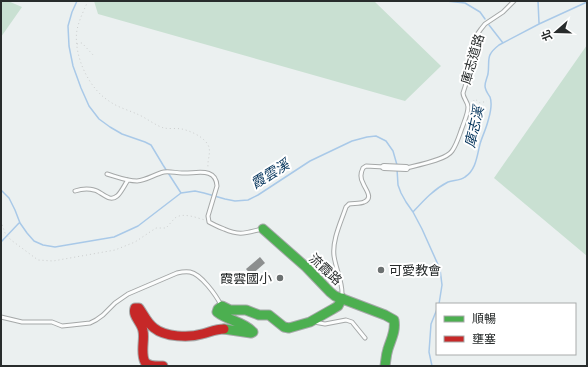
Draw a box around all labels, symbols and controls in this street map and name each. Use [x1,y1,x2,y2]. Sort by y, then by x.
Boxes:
north arrow [536,12,576,52]
text: 北 [539,28,554,43]
street label: 庫志道路 [458,32,487,86]
water label: 庫志溪 [461,103,487,149]
water label: 霞雲溪 [248,155,294,192]
street label: 流霞路 [306,251,345,288]
place label: 可愛教會 [389,263,441,278]
marker: 可愛教會 [376,265,386,275]
place label: 霞雲國小 [220,271,272,286]
marker: 霞雲國小 [275,273,285,283]
legend [436,303,576,355]
text: 順暢 [472,312,496,326]
text: 壅塞 [472,332,496,346]

